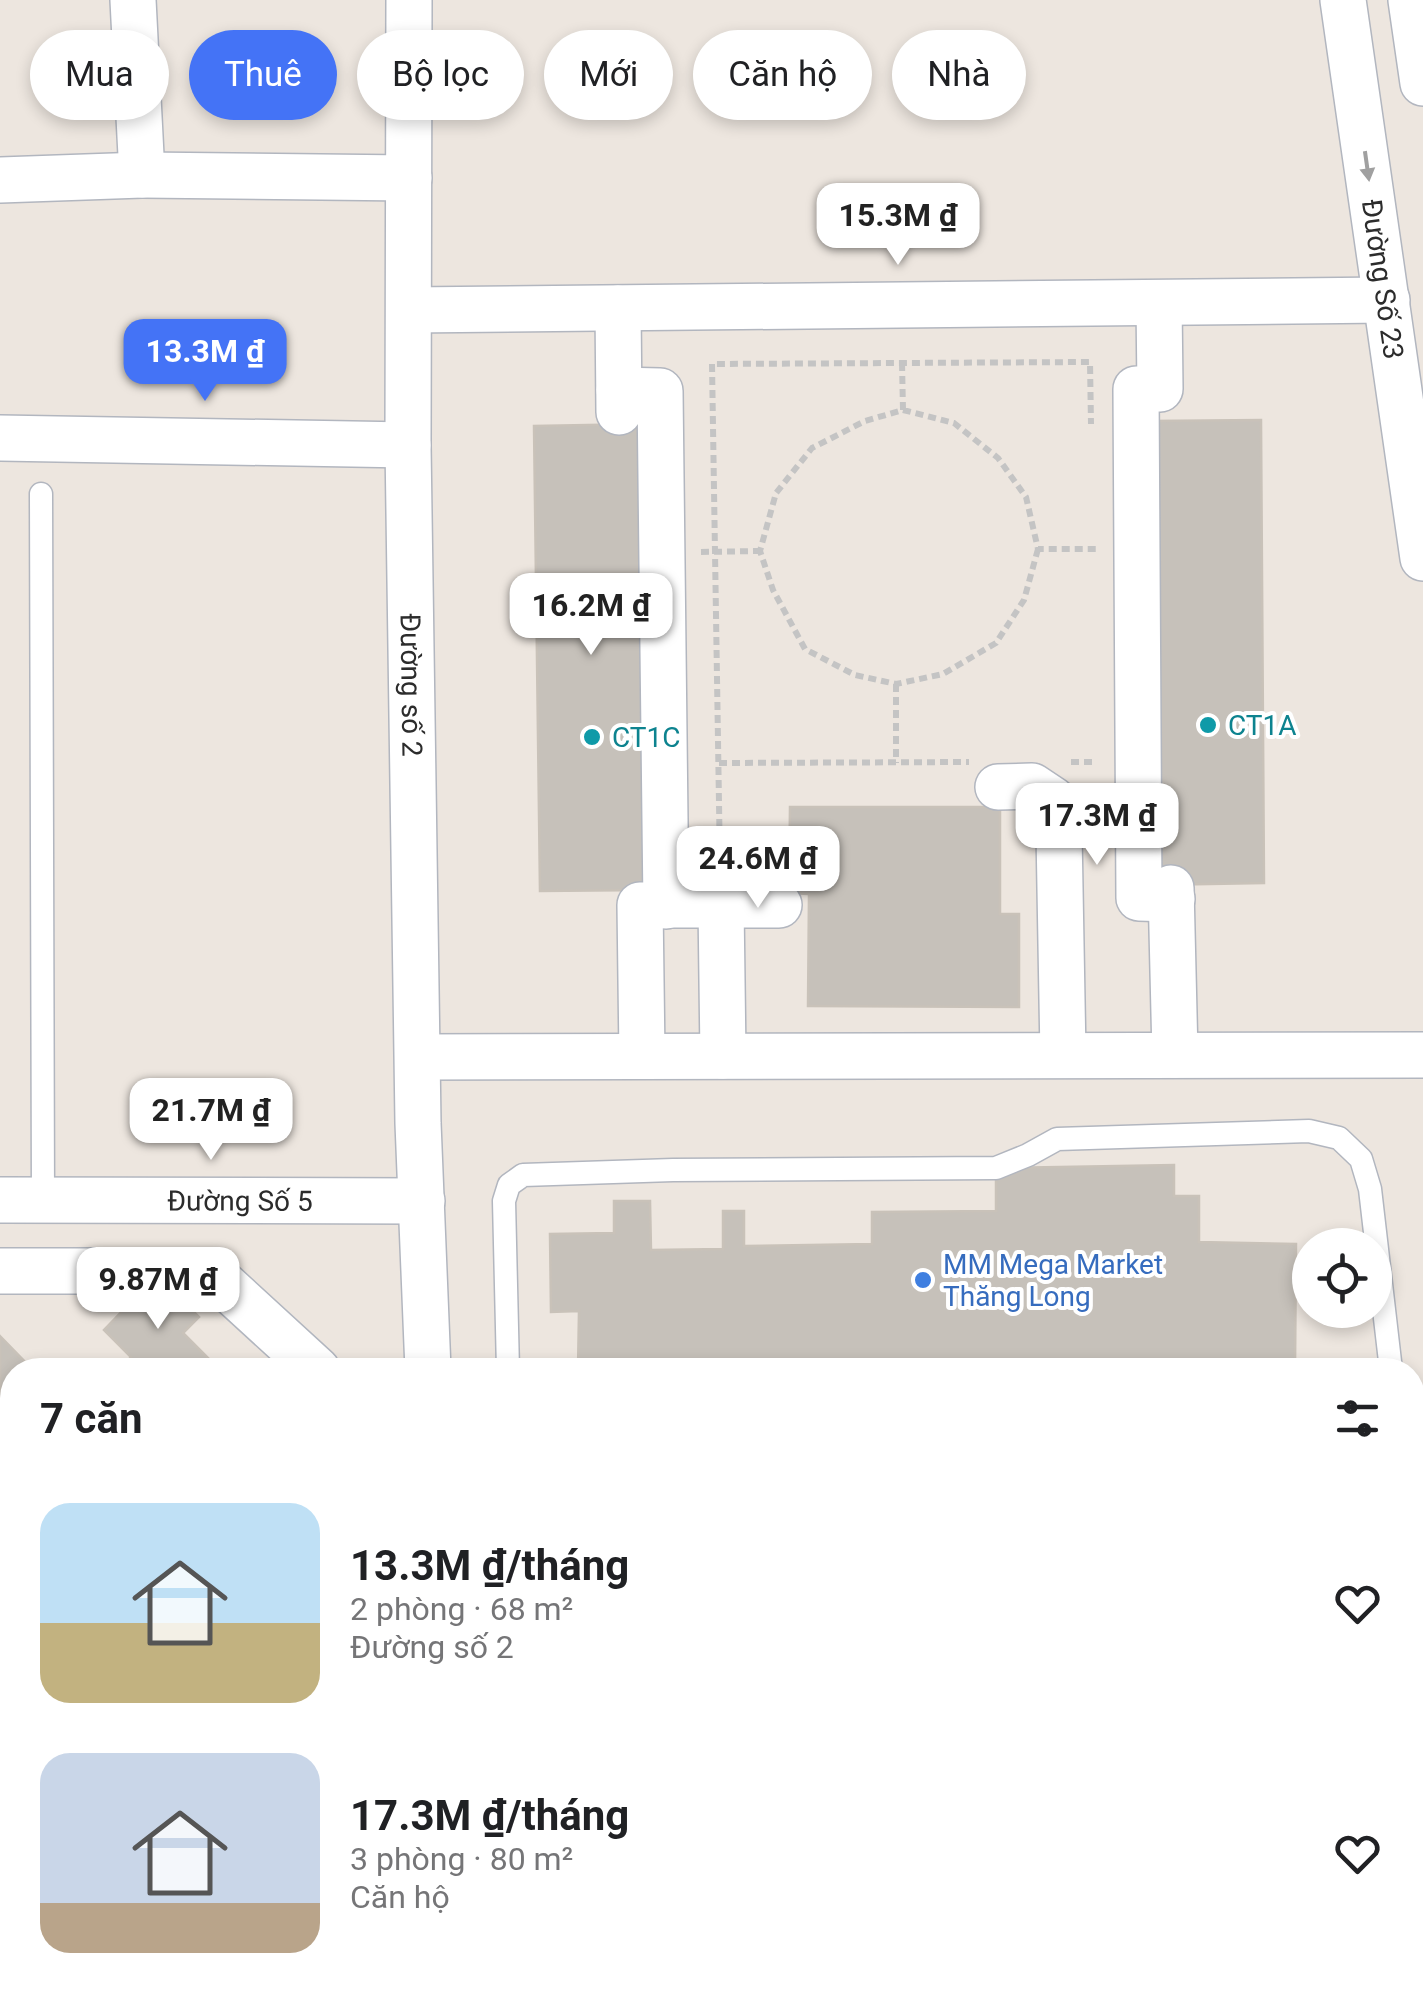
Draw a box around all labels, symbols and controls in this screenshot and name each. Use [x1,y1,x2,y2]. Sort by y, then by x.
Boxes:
chip: Mua [30,30,169,120]
chip: Thuê [189,30,337,120]
chip: Bộ lọc [357,30,524,120]
chip: Mới [544,30,673,120]
chip: Căn hộ [693,30,872,120]
chip: Nhà [892,30,1026,120]
one-way arrow [1360,150,1376,182]
pin: 15.3M ₫ [806,183,990,268]
text: 15.3M ₫ [839,196,957,234]
street label: Đường Số 23 [1355,197,1410,361]
pin: 13.3M ₫ [113,319,297,404]
text: 13.3M ₫ [146,332,264,370]
pin: 16.2M ₫ [499,573,683,658]
text: 16.2M ₫ [532,586,650,624]
street label: Đường số 2 [393,613,429,757]
place label: CT1A [1228,709,1297,742]
marker: CT1A [1197,714,1219,736]
place label: CT1C [612,721,681,754]
marker: CT1C [581,726,603,748]
pin: 17.3M ₫ [1005,783,1189,868]
text: 17.3M ₫ [1038,796,1156,834]
pin: 24.6M ₫ [666,826,850,911]
text: 24.6M ₫ [699,839,817,877]
pin: 21.7M ₫ [119,1078,303,1163]
text: 21.7M ₫ [152,1091,270,1129]
street label: Đường Số 5 [167,1184,313,1218]
map controls [1292,1228,1392,1328]
button: locate [1292,1228,1392,1328]
pin: 9.87M ₫ [66,1247,250,1332]
place label: MM Mega Market Thăng Long [943,1248,1163,1313]
text: 9.87M ₫ [99,1260,217,1298]
marker: MM Mega Market Thăng Long [912,1269,934,1291]
icon: filters [1330,1391,1385,1446]
text: 7 căn [40,1394,142,1443]
text: 13.3M ₫/tháng [350,1541,629,1590]
icon: home [120,1543,240,1663]
icon: heart [1330,1576,1385,1631]
text: 2 phòng · 68 m² [350,1590,573,1628]
text: Đường số 2 [350,1628,514,1666]
text: 17.3M ₫/tháng [350,1791,629,1840]
icon: home [120,1793,240,1913]
icon: heart [1330,1826,1385,1881]
text: 3 phòng · 80 m² [350,1840,573,1878]
text: Căn hộ [350,1878,450,1916]

